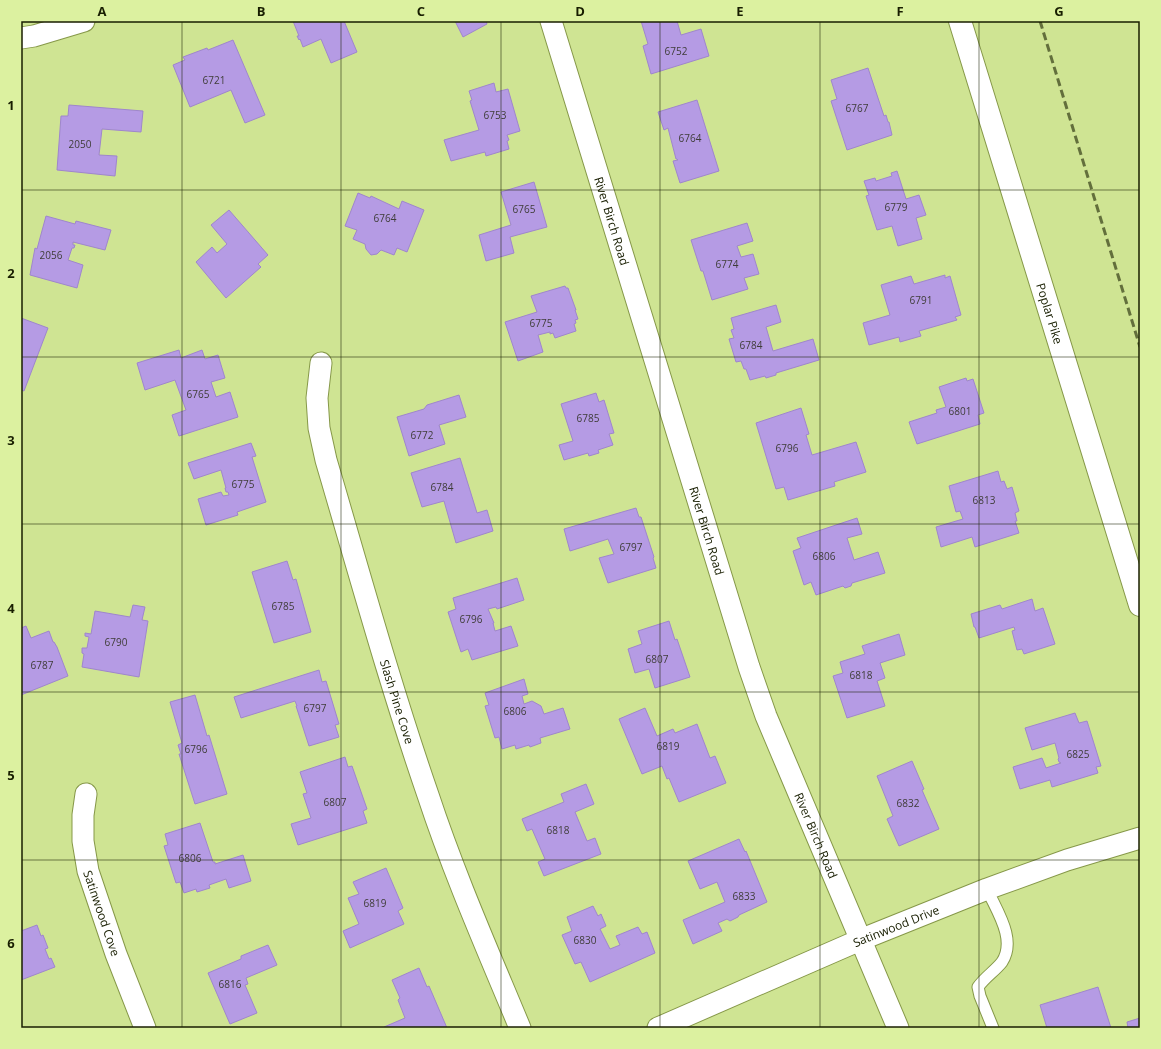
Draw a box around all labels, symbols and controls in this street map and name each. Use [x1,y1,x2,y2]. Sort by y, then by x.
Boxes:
text: A [98,2,107,20]
text: B [257,2,266,20]
text: C [417,2,425,20]
text: D [575,2,585,20]
text: E [736,2,744,20]
text: F [896,2,904,20]
text: G [1054,2,1064,20]
house number: 6752 [665,44,688,58]
house number: 6721 [203,73,225,87]
text: 1 [7,96,15,114]
house number: 6767 [846,101,869,115]
house number: 6753 [484,108,507,122]
house number: 6764 [679,131,702,145]
house number: 2050 [69,137,92,151]
street label: River Birch Road [591,174,634,267]
house number: 6779 [885,200,908,214]
house number: 6765 [513,202,536,216]
house number: 6764 [374,211,397,225]
house number: 2056 [40,248,63,262]
house number: 6774 [716,257,739,271]
text: 2 [7,264,15,282]
street label: Poplar Pike [1033,281,1068,346]
house number: 6791 [910,293,932,307]
house number: 6775 [530,316,553,330]
house number: 6784 [740,338,763,352]
house number: 6765 [187,387,210,401]
house number: 6801 [949,404,971,418]
house number: 6785 [577,411,600,425]
house number: 6772 [411,428,434,442]
text: 3 [7,431,15,449]
house number: 6796 [776,441,799,455]
house number: 6775 [232,477,255,491]
house number: 6784 [431,480,454,494]
street label: River Birch Road [686,484,729,577]
house number: 6813 [973,493,996,507]
house number: 6797 [620,540,643,554]
house number: 6806 [813,549,836,563]
text: 4 [7,599,15,617]
house number: 6785 [272,599,295,613]
house number: 6796 [460,612,483,626]
house number: 6790 [105,635,128,649]
house number: 6807 [646,652,669,666]
street label: Slash Pine Cove [376,657,419,746]
house number: 6787 [31,658,54,672]
house number: 6818 [850,668,873,682]
house number: 6797 [304,701,327,715]
house number: 6806 [504,704,527,718]
house number: 6819 [657,739,680,753]
house number: 6796 [185,742,208,756]
house number: 6825 [1067,747,1090,761]
text: 5 [7,766,15,784]
street label: River Birch Road [791,790,842,881]
house number: 6807 [324,795,347,809]
house number: 6832 [897,796,920,810]
house number: 6818 [547,823,570,837]
house number: 6806 [179,851,202,865]
street label: Satinwood Cove [80,868,125,958]
house number: 6833 [733,889,756,903]
house number: 6819 [364,896,387,910]
street label: Satinwood Drive [850,901,942,951]
house number: 6830 [574,933,597,947]
text: 6 [7,934,15,952]
house number: 6816 [219,977,242,991]

